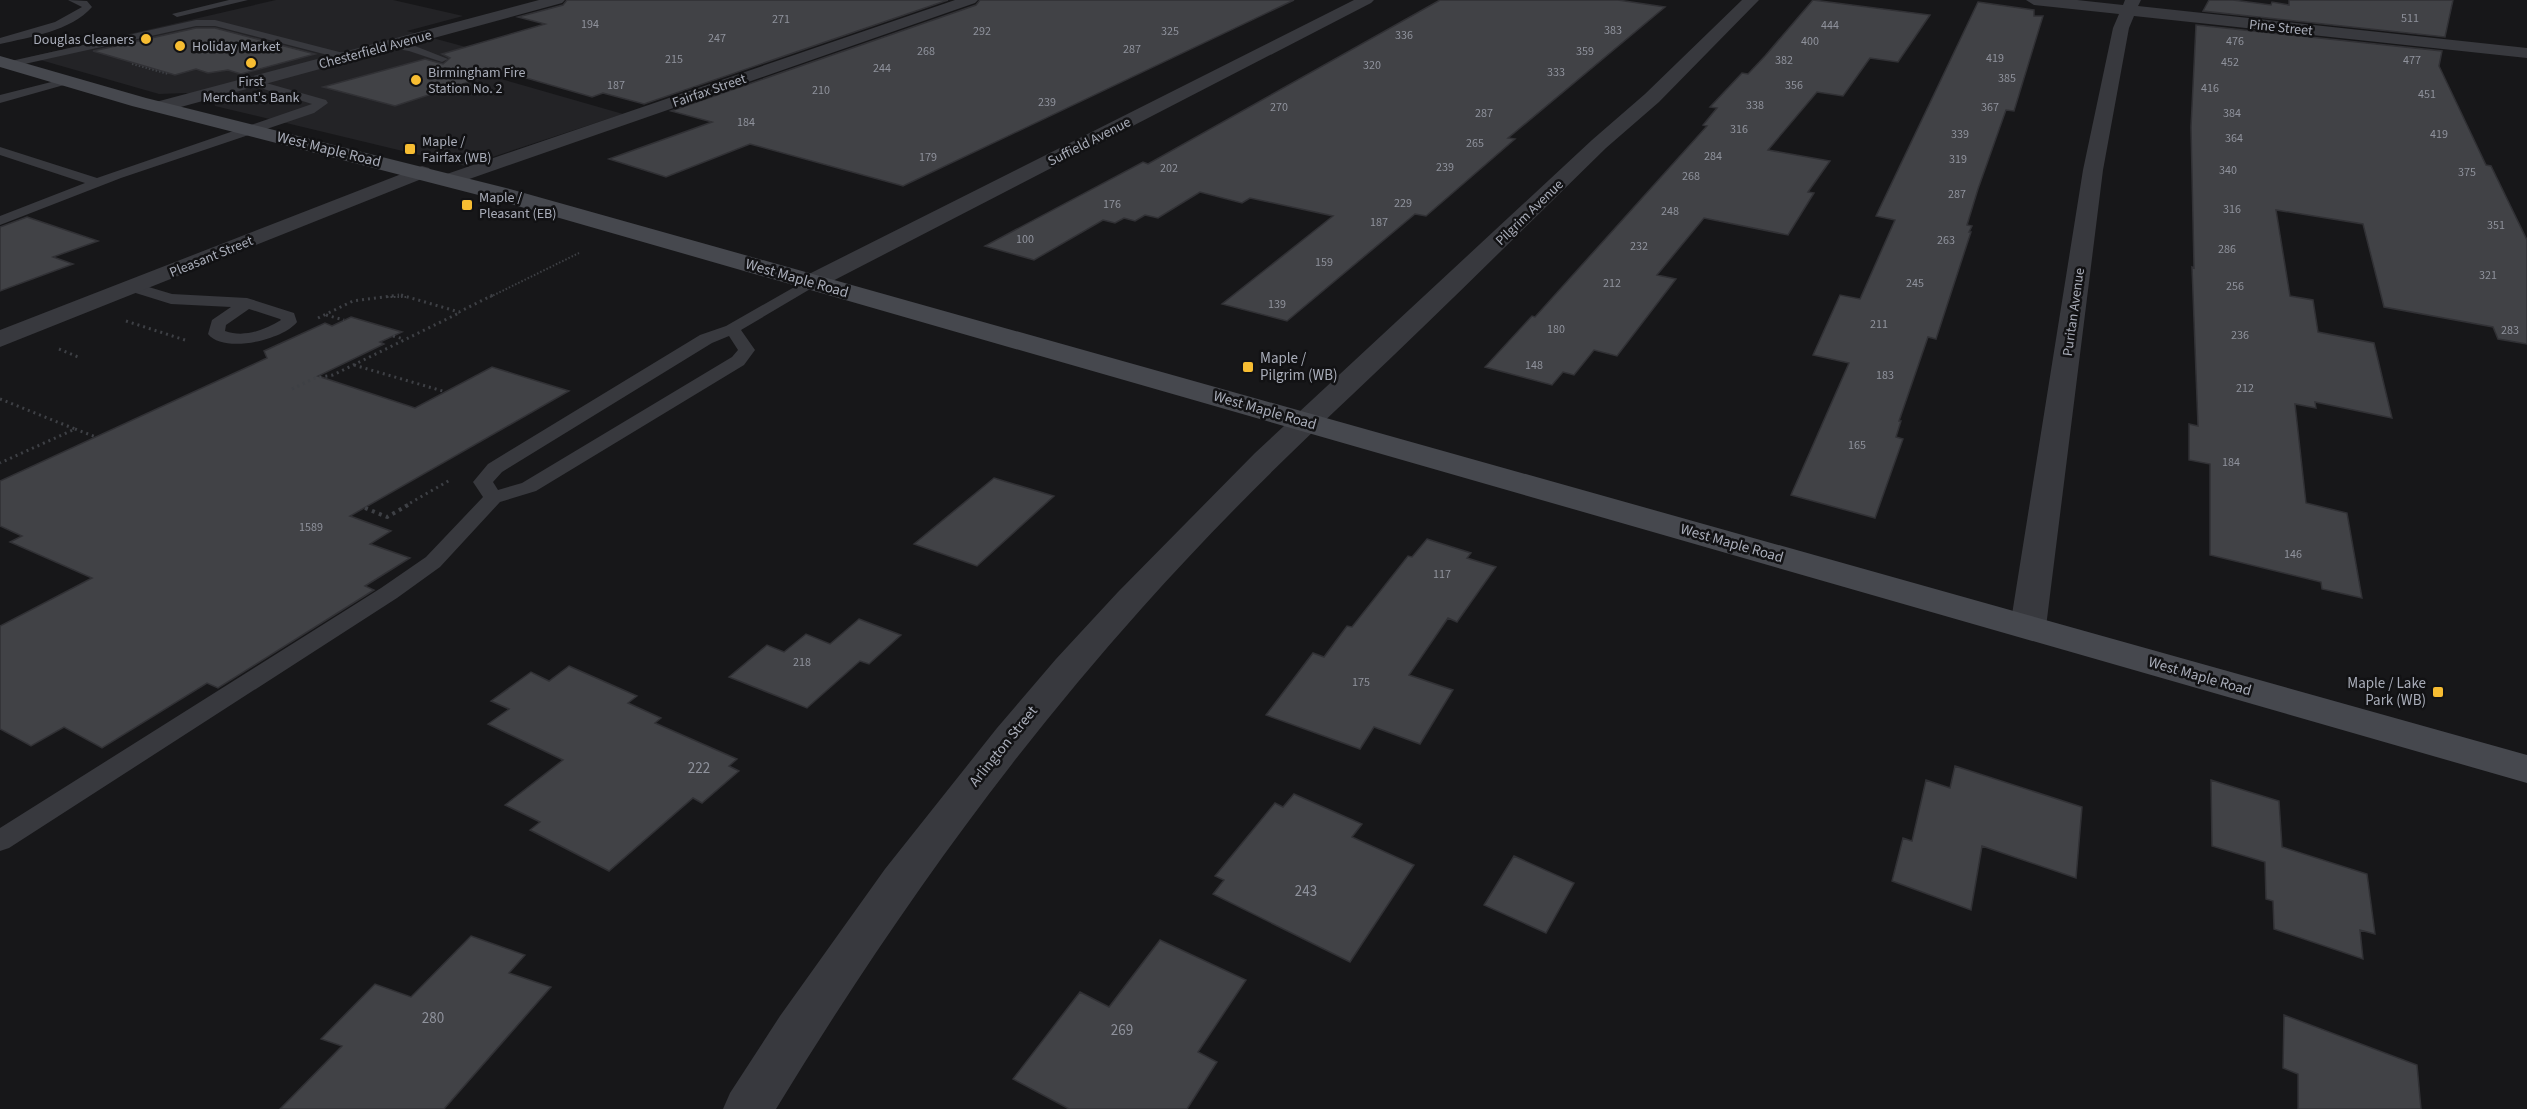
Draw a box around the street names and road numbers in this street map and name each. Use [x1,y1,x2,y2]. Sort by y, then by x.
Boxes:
street label: Pine Street [2248,15,2314,41]
street label: Chesterfield Avenue [317,25,434,75]
street label: Fairfax Street [670,69,749,113]
street label: Suffield Avenue [1044,112,1135,171]
street label: West Maple Road [275,126,383,173]
street label: Pilgrim Avenue [1491,175,1568,250]
street label: Pleasant Street [167,231,256,283]
street label: West Maple Road [743,254,851,303]
street label: Puritan Avenue [2058,267,2090,358]
street label: West Maple Road [1211,386,1319,435]
street label: West Maple Road [1678,519,1786,568]
street label: West Maple Road [2146,652,2254,701]
street label: Arlington Street [964,701,1043,791]

